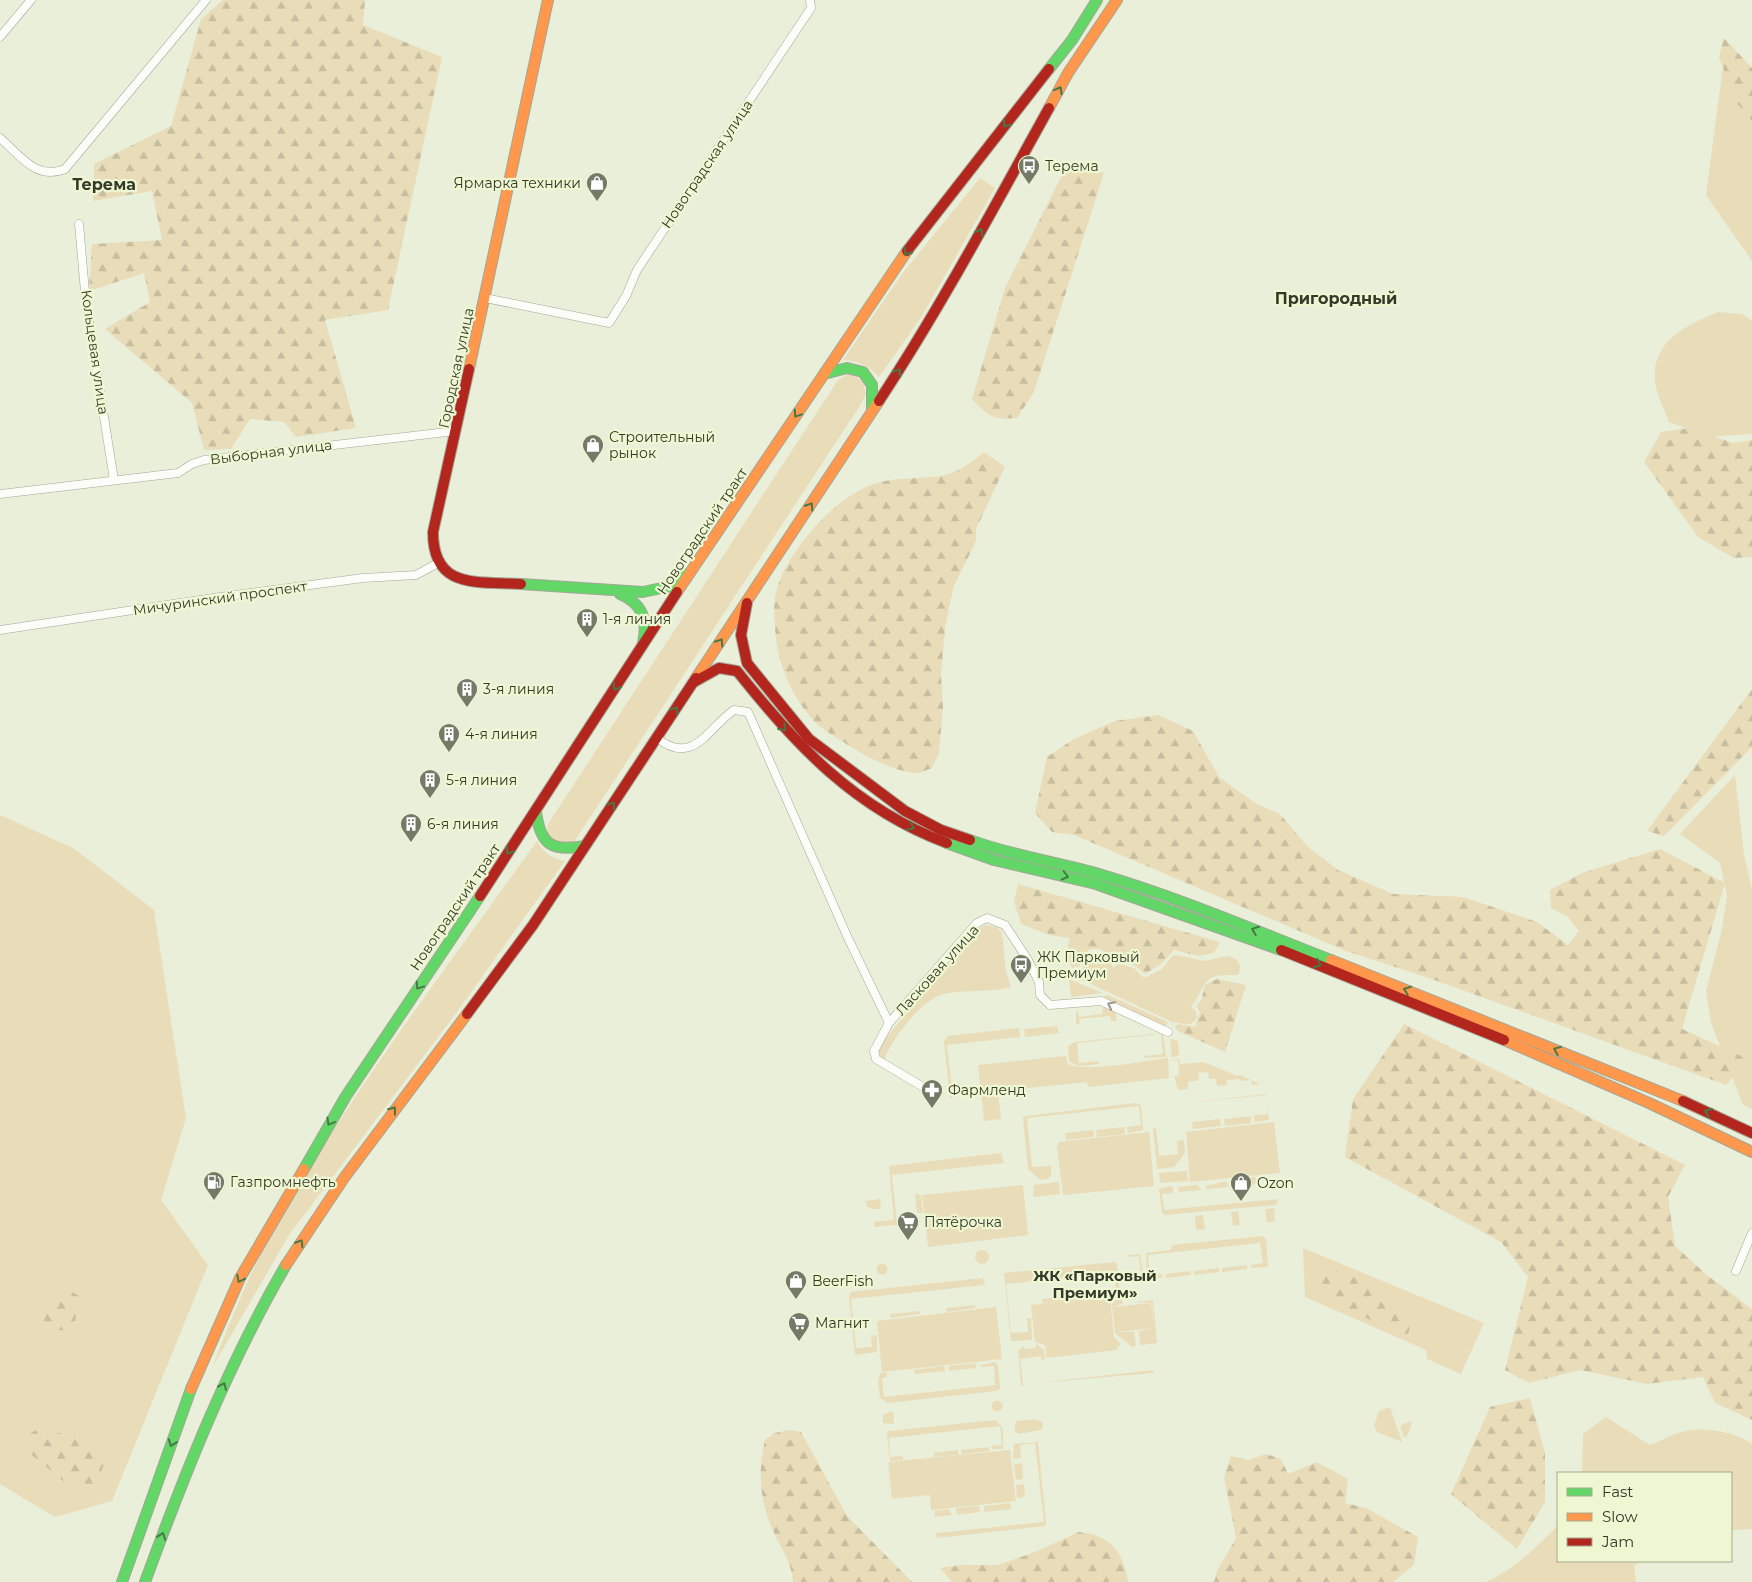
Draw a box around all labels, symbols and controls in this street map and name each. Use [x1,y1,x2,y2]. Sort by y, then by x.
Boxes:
one-way arrow [1053,86,1063,95]
street label: Новоградская улица [657,96,757,232]
one-way arrow [1004,118,1012,127]
bus stop icon: Терема [1017,154,1041,185]
place label: Терема [1045,157,1099,175]
shop icon: Ярмарка техники [585,171,609,202]
place label: Ярмарка техники [454,174,581,192]
district label: Терема [72,175,136,194]
one-way arrow [974,228,984,237]
one-way arrow [903,247,913,256]
street label: Кольцевая улица [77,288,113,416]
district label: Пригородный [1275,289,1397,308]
street label: Городская улица [434,306,478,430]
one-way arrow [892,369,901,378]
one-way arrow [794,408,803,418]
place label: Строительный рынок [609,428,715,462]
shop icon: Строительный рынок [581,433,605,464]
street label: Выборная улица [209,436,333,468]
street label: Новоградский тракт [653,464,751,598]
one-way arrow [803,503,813,512]
street label: Мичуринский проспект [132,577,308,619]
building icon: 1-я линия [575,607,599,638]
place label: 1-я линия [603,610,671,628]
one-way arrow [714,639,724,648]
building icon: 3-я линия [455,677,479,708]
place label: 3-я линия [483,680,554,698]
one-way arrow [613,681,622,690]
one-way arrow [669,707,678,716]
building icon: 4-я линия [437,722,461,753]
one-way arrow [778,723,787,732]
place label: 4-я линия [465,725,538,743]
building icon: 5-я линия [418,768,442,799]
place label: 5-я линия [446,771,517,789]
one-way arrow [606,801,615,811]
building icon: 6-я линия [399,812,423,843]
place label: 6-я линия [427,815,499,833]
one-way arrow [906,821,915,831]
street label: Новоградский тракт [406,840,504,974]
one-way arrow [506,846,515,855]
one-way arrow [1061,870,1070,881]
street label: Ласковая улица [891,921,983,1019]
one-way arrow [1252,926,1260,936]
place label: ЖК Парковый Премиум [1037,948,1140,982]
bus stop icon: ЖК Парковый Премиум [1009,953,1033,984]
one-way arrow [1313,958,1322,968]
one-way arrow [416,981,425,990]
one-way arrow [1403,986,1412,996]
one-way arrow [1107,1001,1116,1011]
one-way arrow [1554,1046,1562,1056]
pharmacy icon: Фармленд [920,1078,944,1109]
place label: Фармленд [948,1081,1026,1099]
one-way arrow [388,1107,396,1116]
one-way arrow [1704,1108,1713,1119]
one-way arrow [326,1117,336,1126]
fuel station icon: Газпромнефть [202,1170,226,1201]
shop icon: Ozon [1229,1171,1253,1202]
place label: Газпромнефть [230,1173,336,1191]
place label: Ozon [1257,1174,1294,1192]
supermarket icon: Пятёрочка [896,1210,920,1241]
place label: Пятёрочка [924,1213,1002,1231]
one-way arrow [294,1239,304,1248]
district label: ЖК «Парковый Премиум» [1033,1266,1157,1302]
shop icon: BeerFish [784,1269,808,1300]
place label: BeerFish [812,1272,874,1290]
one-way arrow [236,1273,246,1282]
supermarket icon: Магнит [787,1311,811,1342]
place label: Магнит [815,1314,869,1332]
one-way arrow [216,1382,227,1391]
one-way arrow [168,1439,178,1447]
legend [1557,1472,1732,1562]
text: Fast [1602,1482,1633,1501]
text: Slow [1602,1507,1638,1526]
text: Jam [1601,1532,1634,1551]
one-way arrow [156,1533,166,1541]

